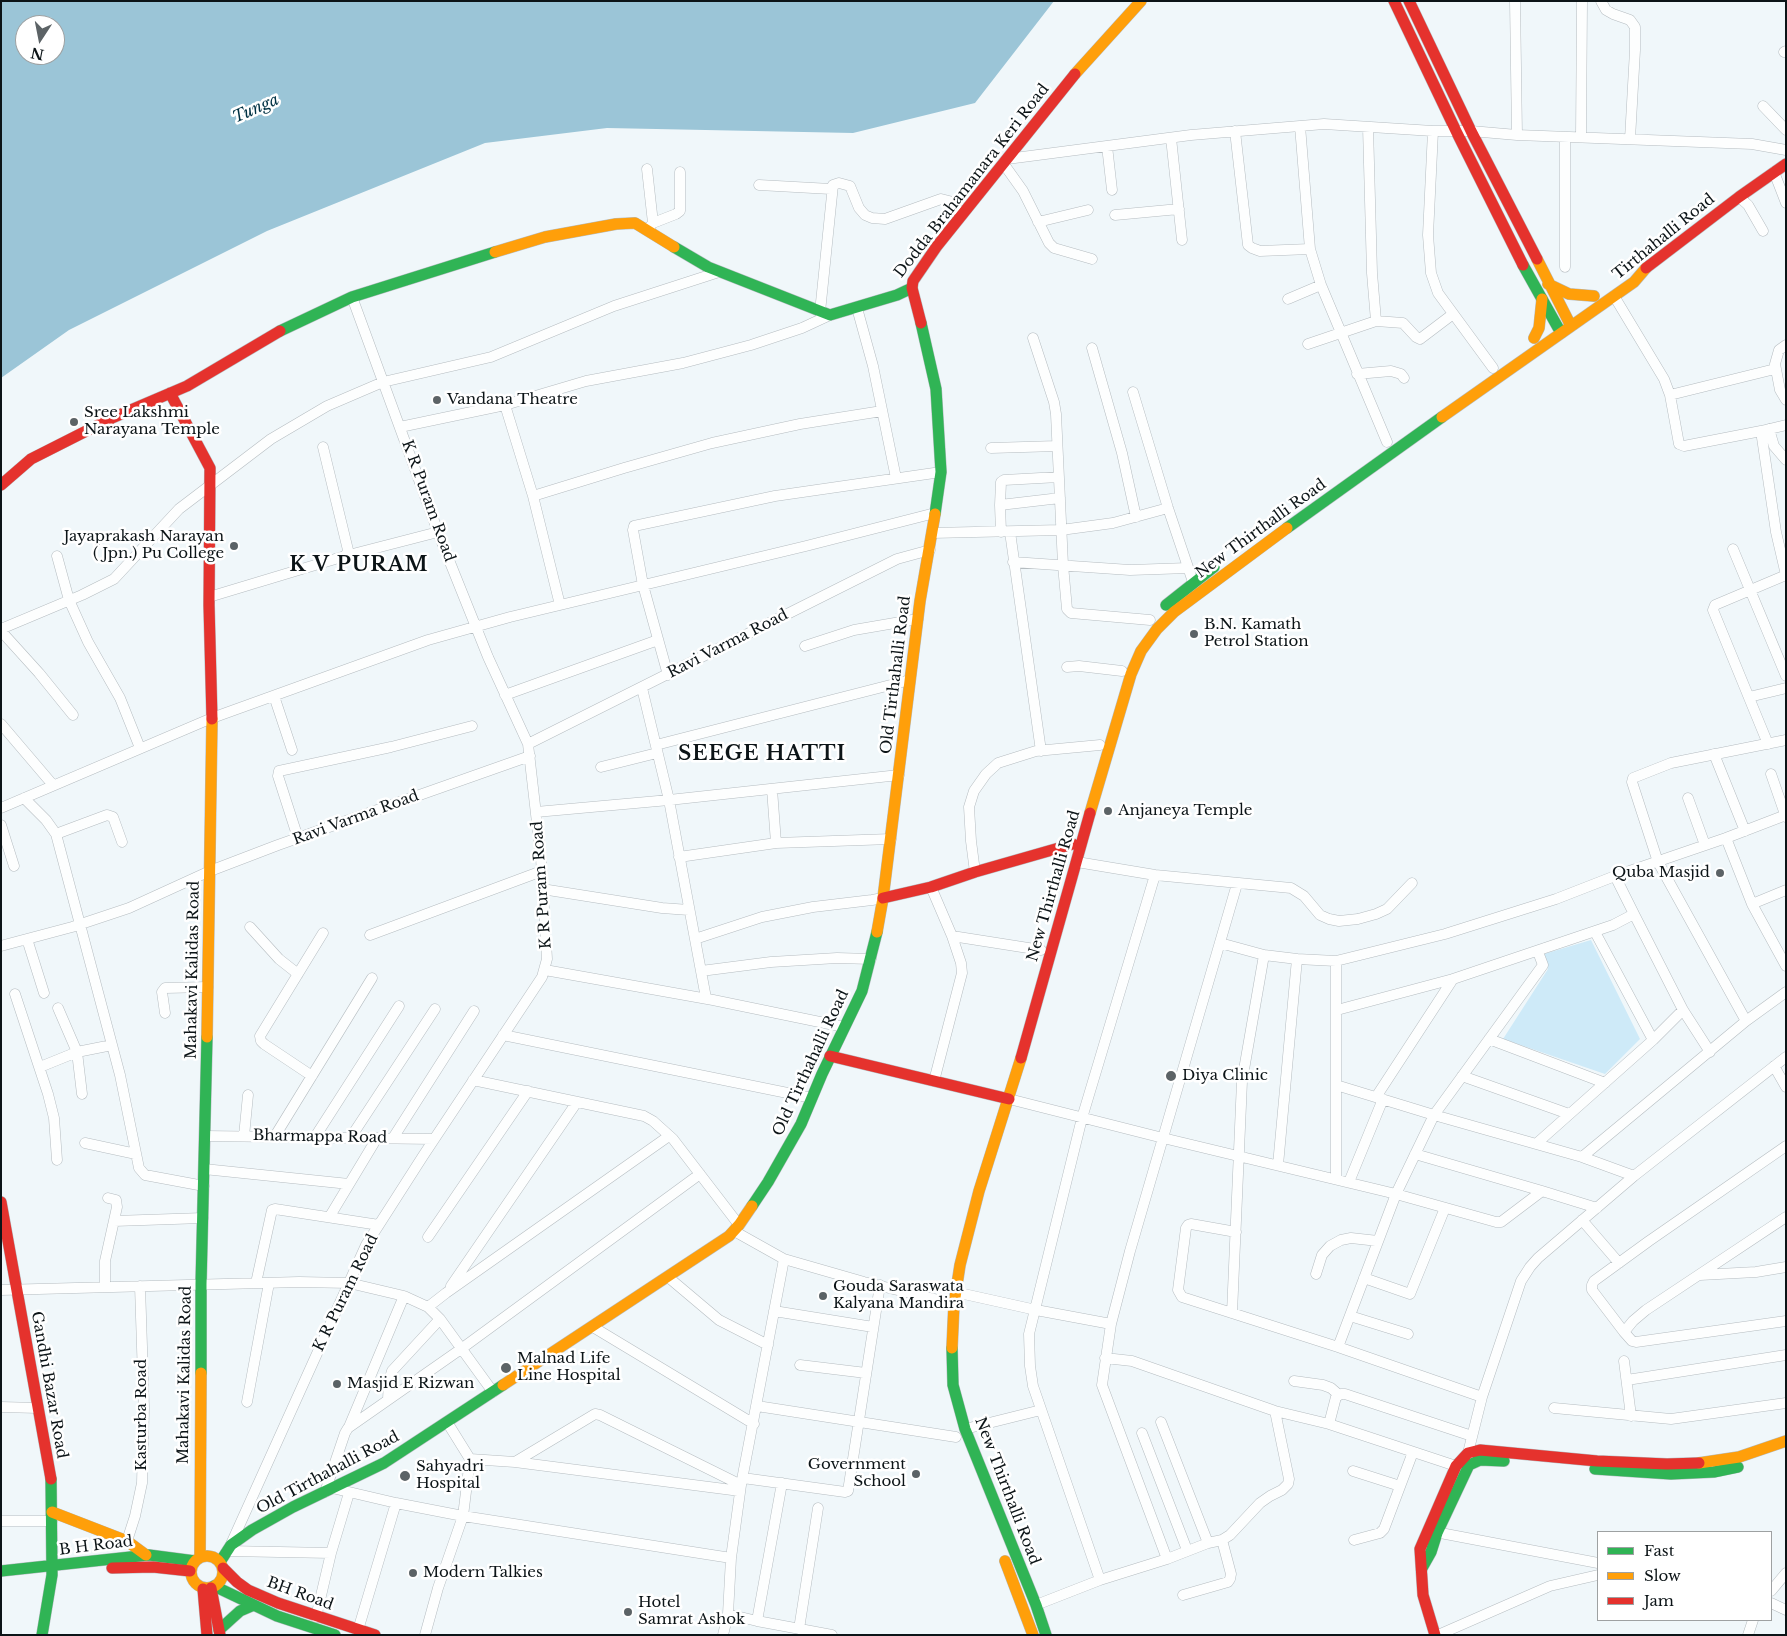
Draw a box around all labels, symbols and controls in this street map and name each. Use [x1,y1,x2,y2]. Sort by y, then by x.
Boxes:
north arrow [15,15,65,65]
text: N [29,44,46,64]
street label: Dodda Brahamanara Keri Road [891,81,1053,281]
water label: Tunga [230,90,282,128]
street label: Tirthahalli Road [1609,190,1719,284]
place label: Vandana Theatre [447,391,578,409]
marker: Vandana Theatre [431,394,443,406]
place label: Sree Lakshmi Narayana Temple [84,404,220,439]
marker: Sree Lakshmi Narayana Temple [68,416,80,428]
street label: K R Puram Road [398,438,458,564]
street label: New Thirthalli Road [1192,476,1330,582]
place label: Jayaprakash Narayan ( Jpn.) Pu College [64,528,224,563]
marker: Jayaprakash Narayan ( Jpn.) Pu College [228,540,240,552]
district label: K V PURAM [288,553,430,577]
street label: Old Tirthahalli Road [877,595,915,755]
street label: Ravi Varma Road [665,606,791,682]
place label: B.N. Kamath Petrol Station [1204,616,1309,651]
marker: B.N. Kamath Petrol Station [1188,628,1200,640]
district label: SEEGE HATTI [677,742,847,766]
street label: Ravi Varma Road [291,787,421,849]
place label: Anjaneya Temple [1118,802,1252,820]
marker: Anjaneya Temple [1102,805,1114,817]
street label: New Thirthalli Road [1024,808,1084,964]
street label: K R Puram Road [529,820,555,950]
place label: Quba Masjid [1612,864,1710,882]
marker: Quba Masjid [1714,867,1726,879]
street label: Mahakavi Kalidas Road [182,881,204,1059]
street label: Old Tirthahalli Road [769,987,853,1139]
place label: Diya Clinic [1182,1067,1268,1085]
marker: Diya Clinic [1164,1069,1178,1083]
street label: Bharmappa Road [253,1127,387,1147]
street label: K R Puram Road [310,1231,382,1355]
place label: Gouda Saraswata Kalyana Mandira [833,1278,964,1313]
street label: Mahakavi Kalidas Road [174,1286,196,1464]
marker: Gouda Saraswata Kalyana Mandira [817,1290,829,1302]
street label: Gandhi Bazar Road [27,1310,71,1460]
place label: Malnad Life Line Hospital [517,1350,620,1385]
street label: Kasturba Road [133,1359,151,1471]
marker: Malnad Life Line Hospital [499,1361,513,1375]
place label: Masjid E Rizwan [347,1375,474,1393]
marker: Masjid E Rizwan [331,1378,343,1390]
street label: New Thirthalli Road [971,1415,1043,1567]
street label: Old Tirthahalli Road [254,1428,402,1518]
place label: Government School [808,1456,906,1491]
place label: Sahyadri Hospital [416,1458,484,1493]
marker: Government School [910,1468,922,1480]
marker: Sahyadri Hospital [398,1469,412,1483]
legend [1597,1531,1772,1621]
street label: B H Road [58,1533,134,1559]
text: Fast [1644,1541,1674,1560]
place label: Modern Talkies [423,1564,543,1582]
text: Slow [1644,1566,1681,1585]
marker: Modern Talkies [407,1567,419,1579]
street label: BH Road [264,1574,336,1614]
text: Jam [1644,1591,1674,1610]
place label: Hotel Samrat Ashok [638,1594,745,1629]
marker: Hotel Samrat Ashok [622,1606,634,1618]

